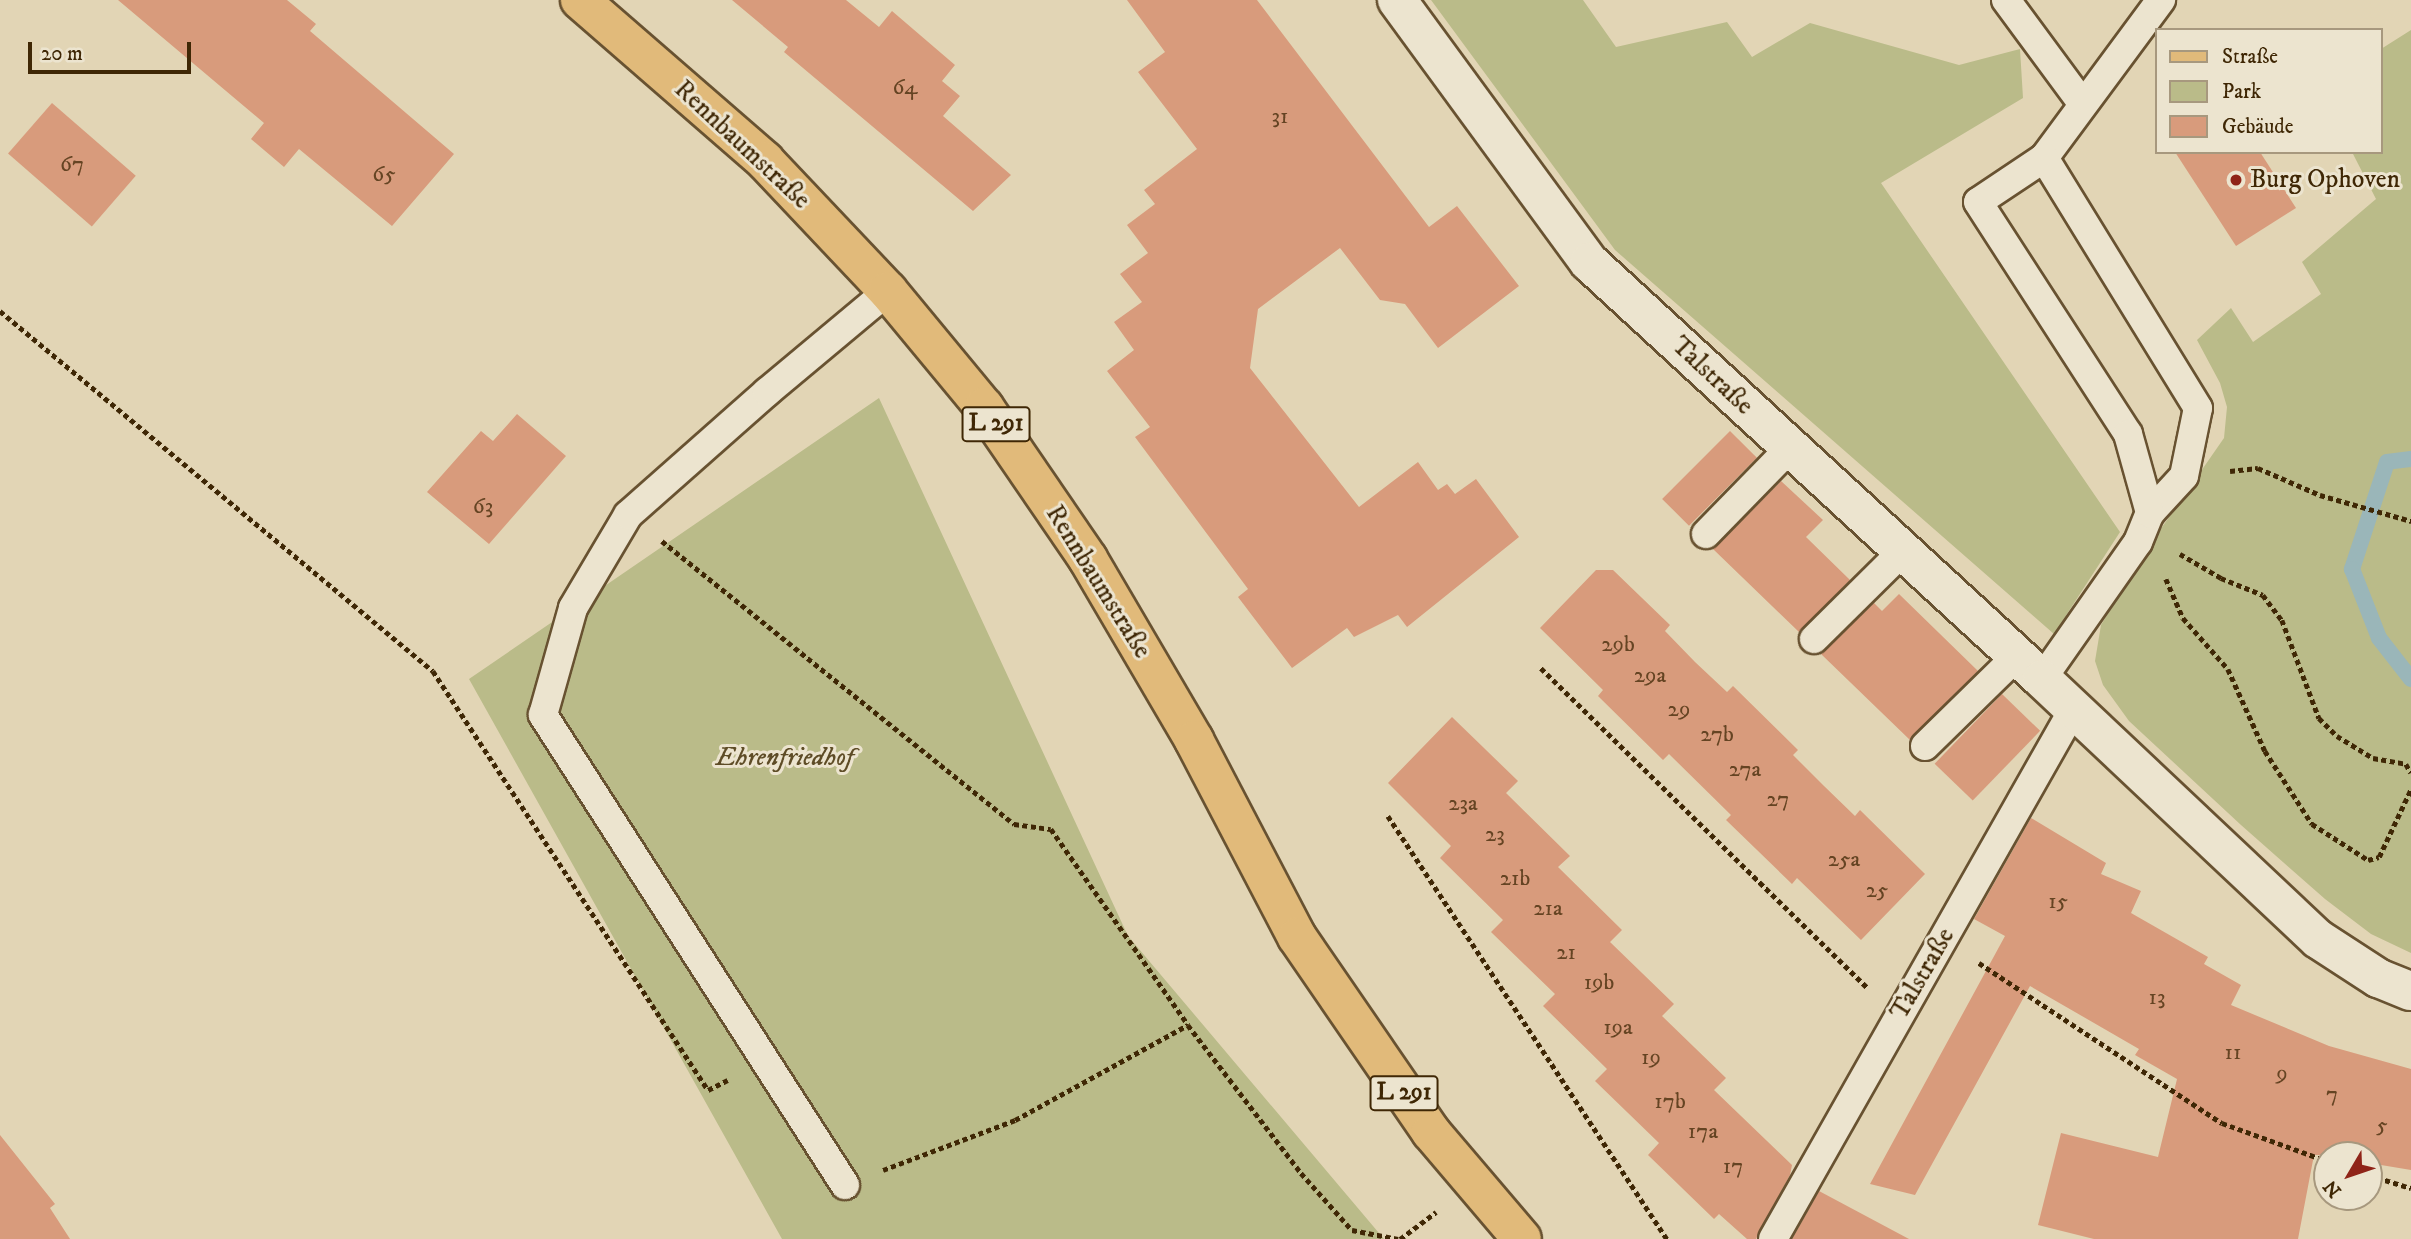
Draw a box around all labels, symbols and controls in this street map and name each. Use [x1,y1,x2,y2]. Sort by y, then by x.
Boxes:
scale bar [32,28,194,72]
legend [2156,28,2383,154]
text: 20 m [41,41,83,67]
text: Straße [2222,44,2278,70]
street label: Rennbaumstraße [668,74,816,216]
house number: 64 [892,74,918,102]
text: Park [2222,79,2261,105]
house number: 31 [1271,103,1289,131]
text: Gebäude [2222,114,2293,140]
house number: 67 [60,151,84,179]
house number: 65 [372,161,396,189]
place label: Burg Ophoven [2250,164,2400,196]
marker: Burg Ophoven [2228,172,2244,188]
street label: Talstraße [1665,330,1759,422]
road number: L 291 [961,404,1031,444]
house number: 63 [473,493,493,521]
street label: Rennbaumstraße [1039,500,1157,664]
house number: 29b [1601,631,1635,659]
house number: 29a [1634,662,1666,690]
house number: 29 [1668,696,1690,724]
house number: 27b [1700,721,1734,749]
park label: Ehrenfriedhof [716,742,854,774]
house number: 27a [1729,756,1761,784]
house number: 27 [1767,786,1789,814]
house number: 23a [1448,790,1478,818]
house number: 23 [1485,821,1505,849]
house number: 25a [1828,846,1860,874]
house number: 21b [1500,865,1530,893]
house number: 25 [1866,877,1888,905]
house number: 15 [2048,888,2068,916]
house number: 21a [1533,895,1563,923]
street label: Talstraße [1884,923,1962,1025]
house number: 21 [1556,939,1576,967]
house number: 19b [1584,969,1614,997]
house number: 13 [2148,984,2166,1012]
house number: 19a [1603,1014,1633,1042]
house number: 11 [2225,1039,2241,1067]
house number: 19 [1641,1044,1661,1072]
house number: 9 [2276,1060,2288,1088]
road number: L 291 [1369,1072,1439,1114]
house number: 7 [2326,1081,2338,1109]
house number: 17b [1654,1088,1686,1116]
house number: 5 [2376,1112,2388,1140]
house number: 17a [1688,1118,1718,1146]
north arrow [2313,1141,2383,1211]
house number: 17 [1723,1153,1743,1181]
text: N [2319,1175,2347,1202]

